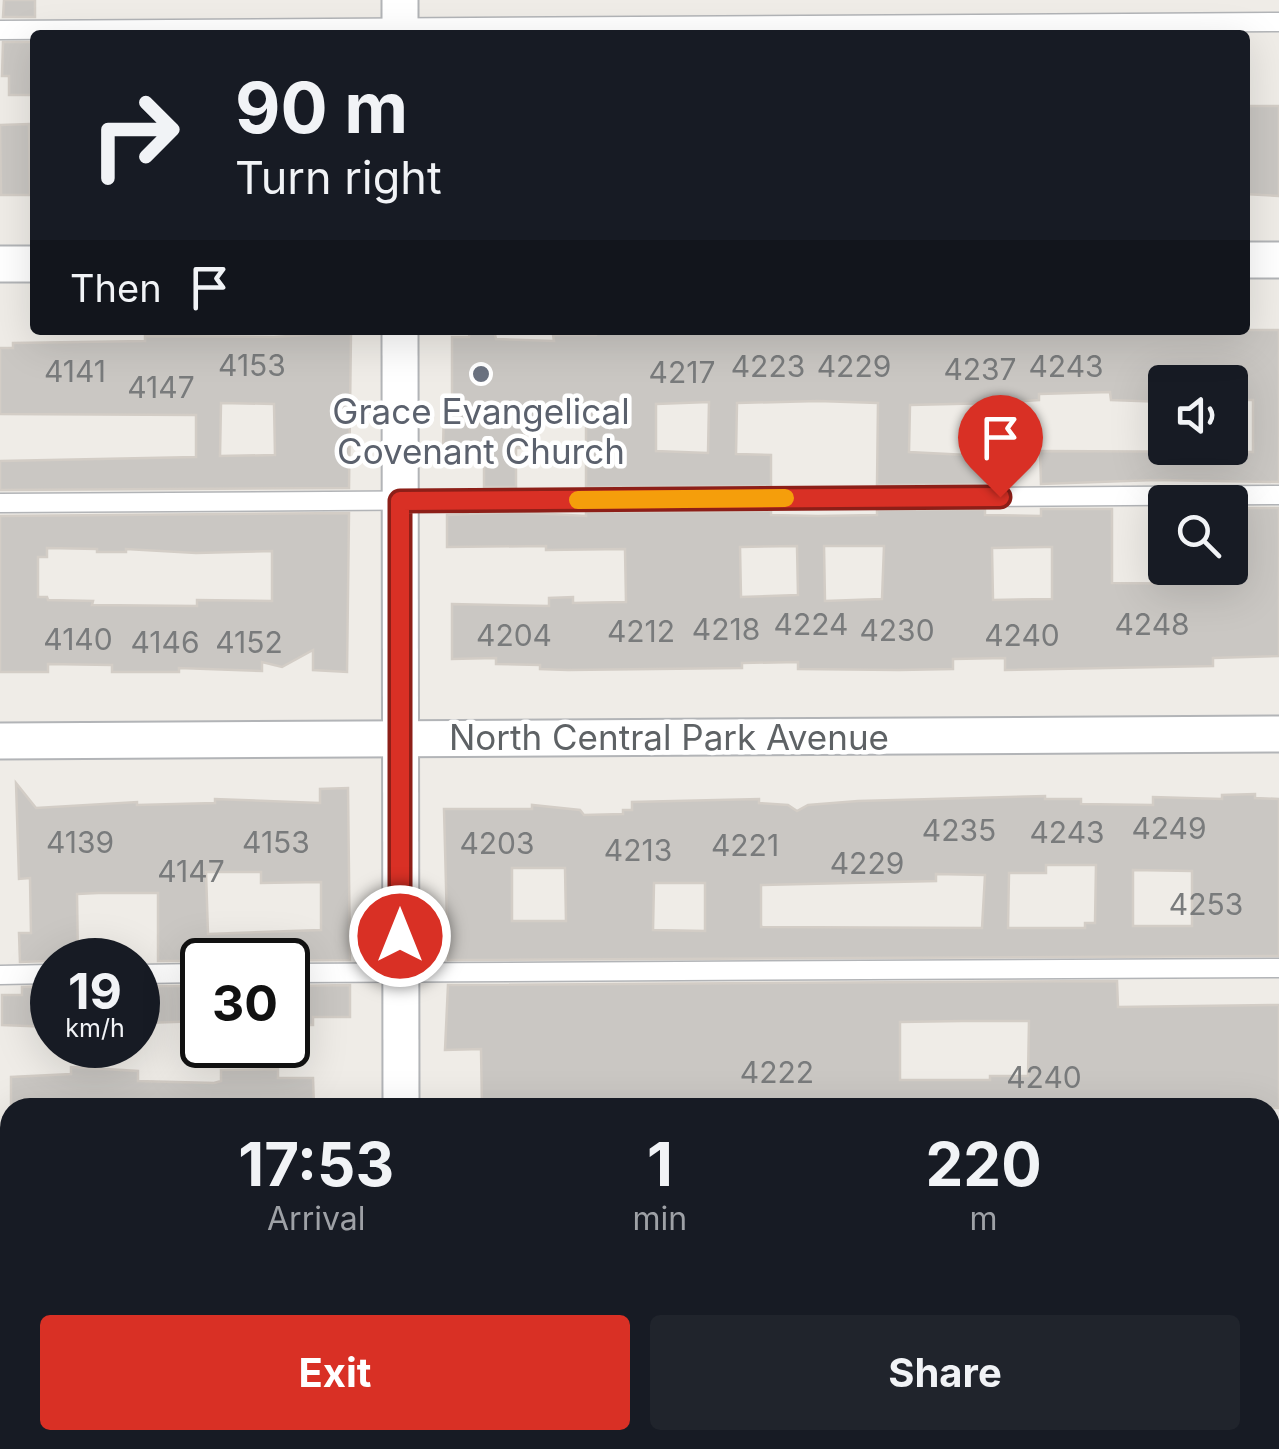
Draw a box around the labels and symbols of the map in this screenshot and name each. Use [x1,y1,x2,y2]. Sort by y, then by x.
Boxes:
house number: 4153 [218,347,286,383]
house number: 4223 [731,348,805,384]
house number: 4229 [817,348,891,384]
house number: 4243 [1028,348,1104,384]
house number: 4237 [943,351,1017,387]
house number: 4141 [44,353,106,389]
house number: 4217 [649,354,715,390]
marker: Grace Evangelical Covenant Church [470,363,492,385]
house number: 4147 [127,369,195,405]
place label: Grace Evangelical Covenant Church [332,390,630,472]
pin [958,395,1043,498]
house number: 4224 [774,606,848,642]
house number: 4248 [1114,606,1190,642]
house number: 4218 [692,611,760,647]
house number: 4230 [859,612,935,648]
house number: 4212 [607,613,675,649]
house number: 4204 [476,617,552,653]
house number: 4240 [984,617,1060,653]
house number: 4140 [43,621,113,657]
house number: 4146 [131,624,199,660]
house number: 4152 [215,624,283,660]
street label: North Central Park Avenue [449,716,889,758]
house number: 4249 [1131,810,1207,846]
house number: 4235 [922,812,996,848]
house number: 4243 [1029,814,1105,850]
house number: 4139 [46,824,114,860]
house number: 4153 [242,824,310,860]
house number: 4203 [459,825,535,861]
house number: 4221 [711,827,779,863]
house number: 4213 [604,832,672,868]
house number: 4229 [830,845,904,881]
house number: 4147 [157,853,225,889]
position arrow [348,884,452,988]
house number: 4253 [1169,886,1243,922]
speed limit sign: 30 [180,938,310,1068]
house number: 4222 [740,1054,814,1090]
house number: 4240 [1006,1059,1082,1095]

